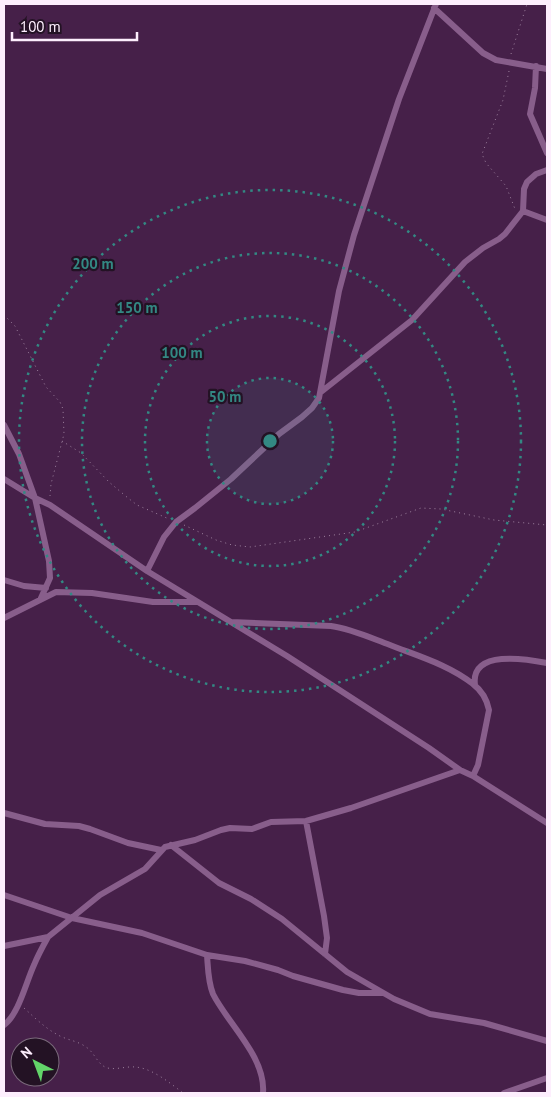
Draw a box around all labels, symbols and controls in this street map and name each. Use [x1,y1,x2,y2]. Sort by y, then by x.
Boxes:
scale bar [12,10,138,42]
text: 100 m [20,17,61,36]
text: 200 m [72,254,114,273]
text: 150 m [116,298,158,317]
text: 100 m [161,343,203,362]
text: 50 m [209,387,241,406]
centre of rings [261,432,279,450]
north arrow [10,1037,60,1087]
text: N [17,1043,36,1062]

